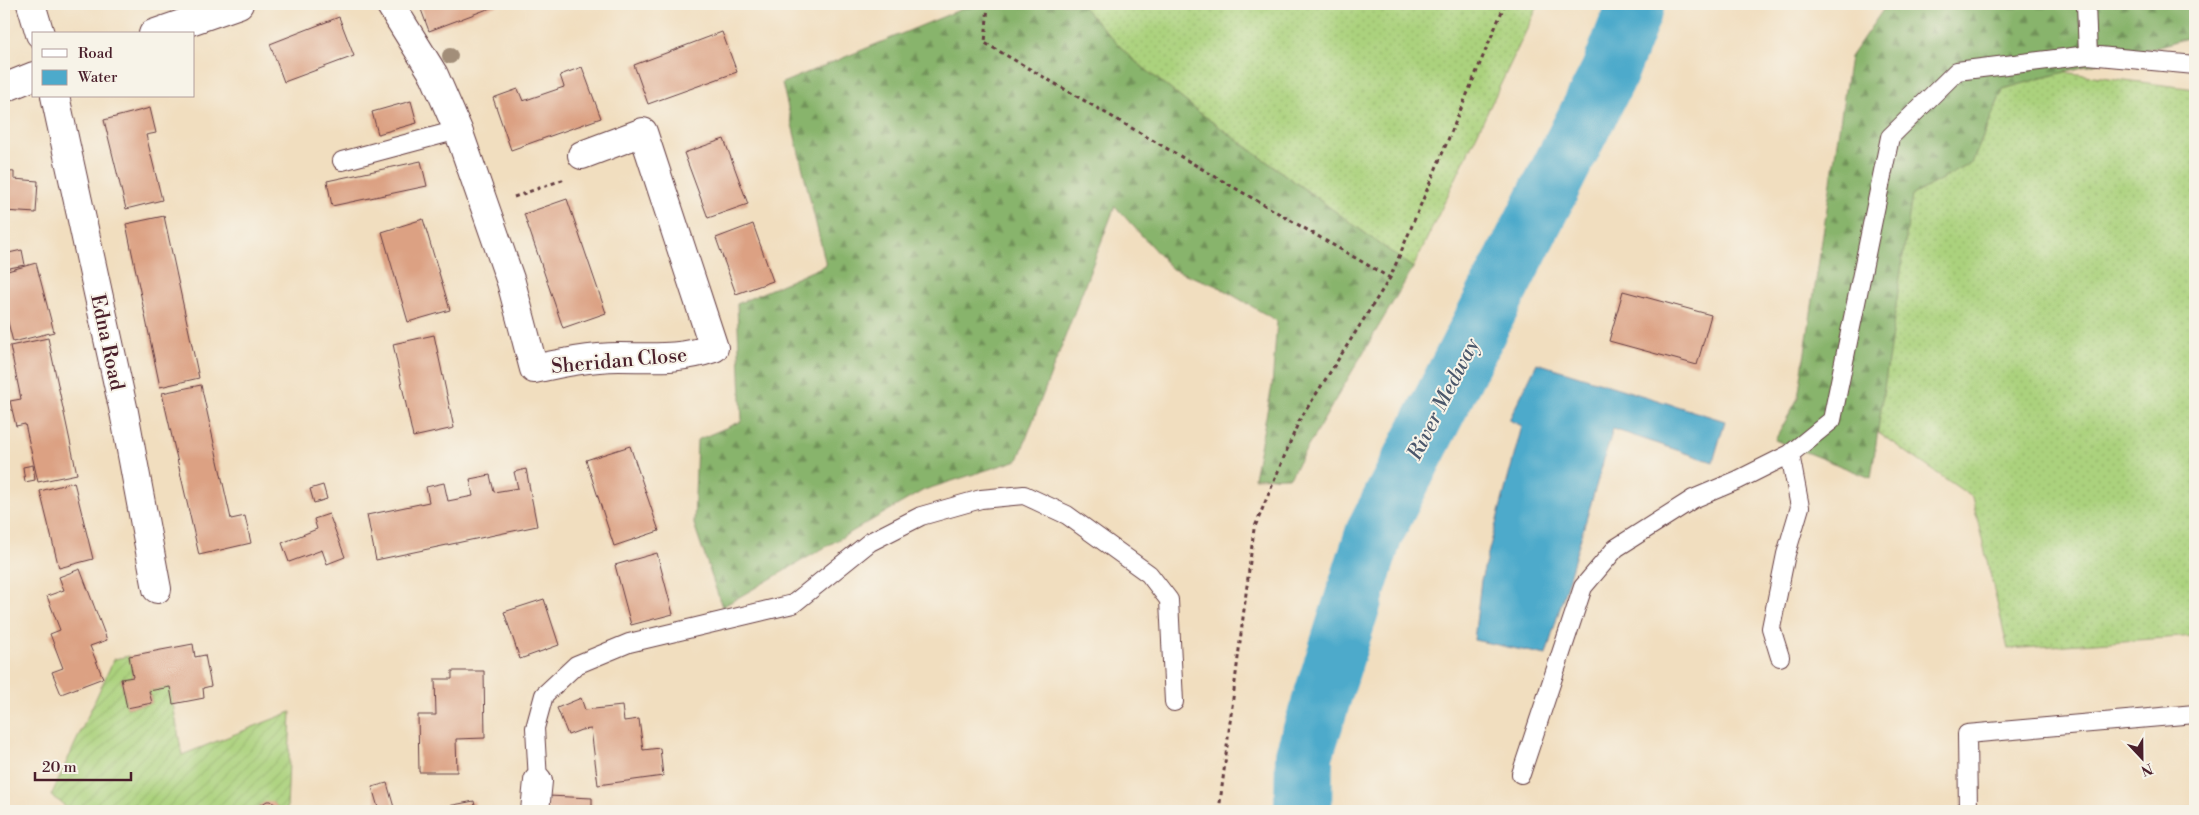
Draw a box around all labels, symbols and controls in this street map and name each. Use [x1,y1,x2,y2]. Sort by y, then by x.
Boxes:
legend [32,32,195,98]
text: Road [78,44,113,63]
text: Water [77,68,118,87]
street label: Edna Road [84,292,129,393]
water label: River Medway [1402,333,1486,466]
street label: Sheridan Close [550,343,688,380]
north arrow [2116,732,2166,782]
scale bar [35,750,131,782]
text: 20 m [42,758,77,777]
text: N [2138,759,2155,780]

